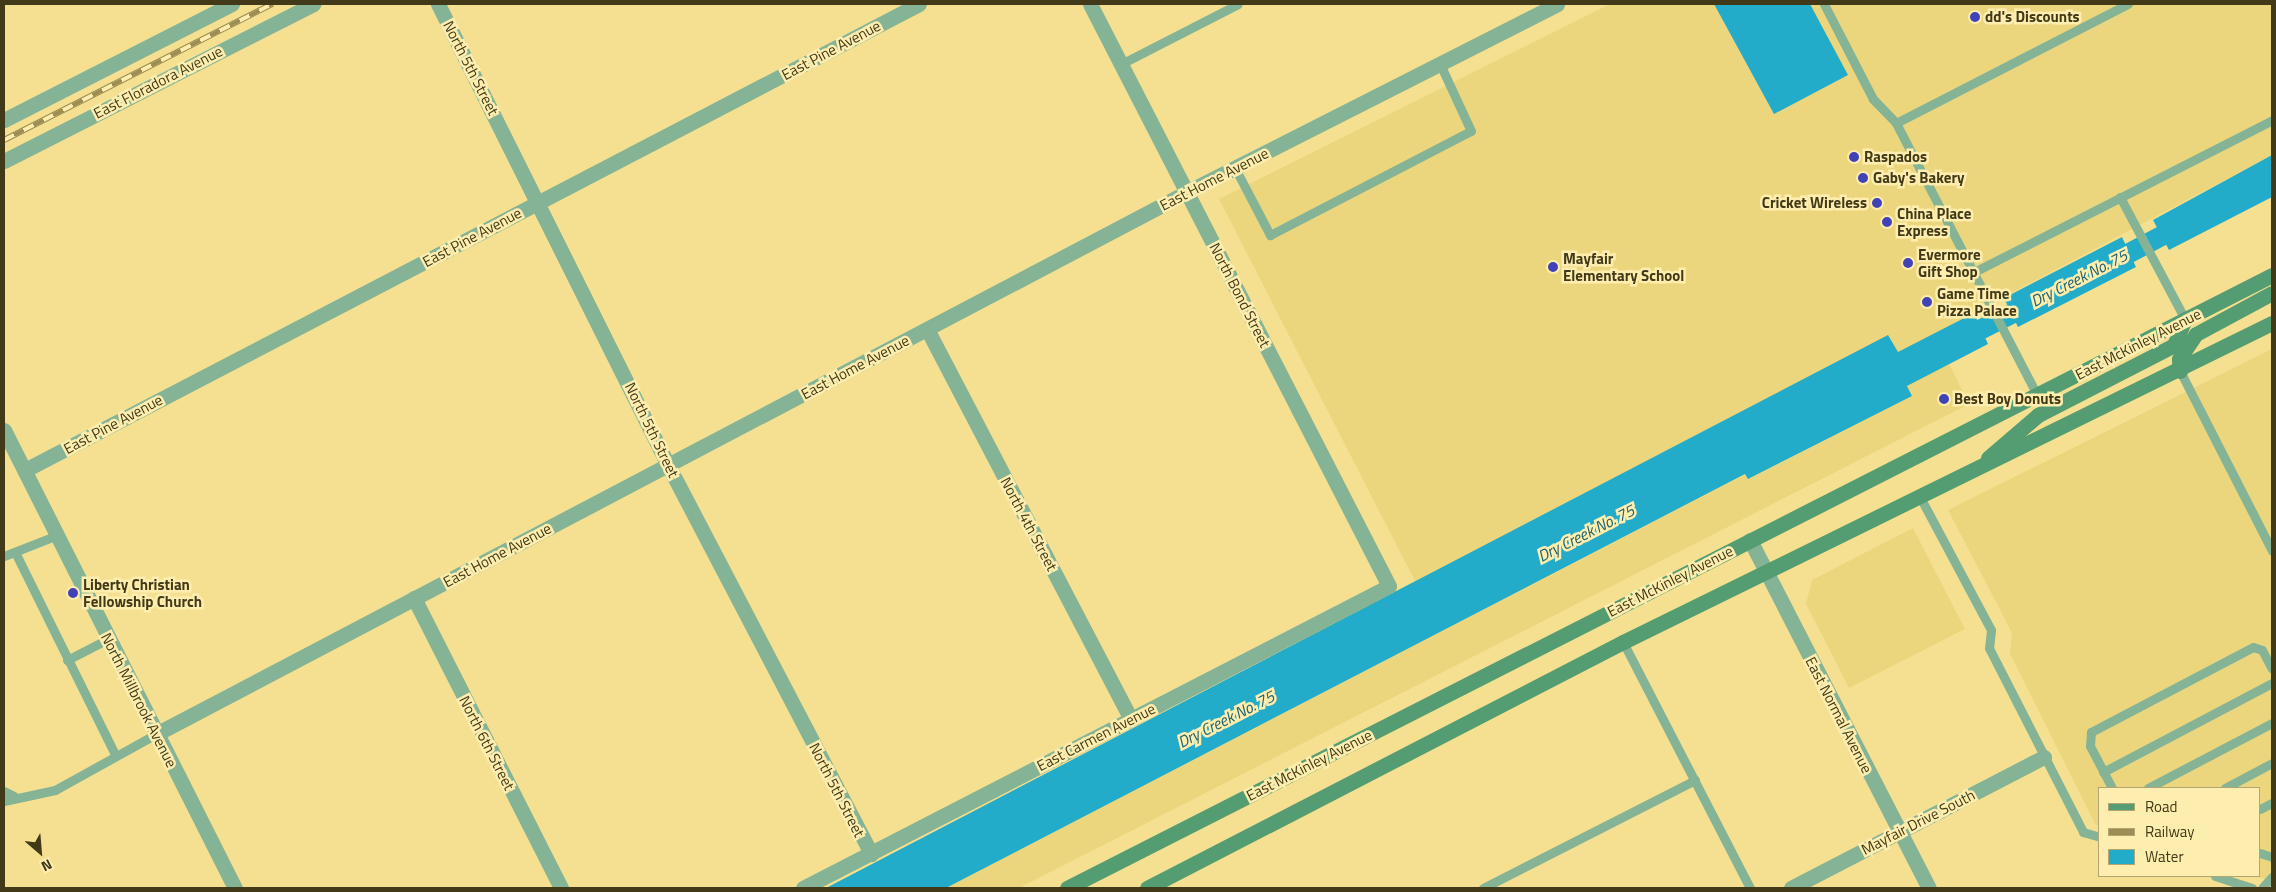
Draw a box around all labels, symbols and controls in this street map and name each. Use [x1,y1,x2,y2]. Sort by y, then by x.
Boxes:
place label: dd's Discounts [1985,8,2080,26]
marker: dd's Discounts [1969,11,1981,23]
street label: East Pine Avenue [778,16,884,84]
street label: North 5th Street [439,18,503,118]
street label: East Floradora Avenue [91,42,225,122]
street label: East Home Avenue [1157,144,1271,214]
place label: Raspados [1864,148,1927,166]
marker: Raspados [1848,151,1860,163]
place label: Gaby's Bakery [1873,169,1964,187]
marker: Gaby's Bakery [1857,172,1869,184]
place label: Cricket Wireless [1762,194,1867,212]
marker: Cricket Wireless [1871,197,1883,209]
street label: East Pine Avenue [419,203,525,271]
place label: China Place Express [1897,204,1971,239]
marker: China Place Express [1881,216,1893,228]
street label: North Bond Street [1206,240,1274,350]
place label: Evermore Gift Shop [1918,245,1981,280]
water label: Dry Creek No. 75 [2027,245,2131,311]
place label: Mayfair Elementary School [1563,249,1684,284]
marker: Evermore Gift Shop [1902,257,1914,269]
marker: Mayfair Elementary School [1547,261,1559,273]
place label: Game Time Pizza Palace [1937,284,2017,319]
marker: Game Time Pizza Palace [1921,296,1933,308]
street label: East McKinley Avenue [2072,305,2204,383]
street label: East Home Avenue [798,331,912,403]
street label: North 5th Street [621,380,683,480]
street label: East Pine Avenue [60,390,166,458]
place label: Best Boy Donuts [1954,390,2061,408]
marker: Best Boy Donuts [1938,393,1950,405]
street label: North 4th Street [997,474,1061,574]
water label: Dry Creek No. 75 [1534,500,1638,566]
street label: East Home Avenue [440,519,554,591]
street label: East McKinley Avenue [1604,542,1736,620]
place label: Liberty Christian Fellowship Church [83,575,202,610]
marker: Liberty Christian Fellowship Church [67,587,79,599]
street label: North Millbrook Avenue [97,630,181,770]
street label: East Normal Avenue [1802,654,1876,776]
water label: Dry Creek No. 75 [1174,686,1278,752]
street label: North 6th Street [455,693,519,793]
street label: East Carmen Avenue [1034,699,1158,775]
street label: East McKinley Avenue [1243,726,1375,804]
street label: North 5th Street [805,740,869,840]
street label: Mayfair Drive South [1858,786,1978,858]
legend [2098,787,2261,877]
text: Road [2145,795,2177,818]
text: Railway [2145,820,2195,843]
north arrow [15,827,65,877]
text: Water [2145,845,2184,868]
text: N [38,854,56,877]

